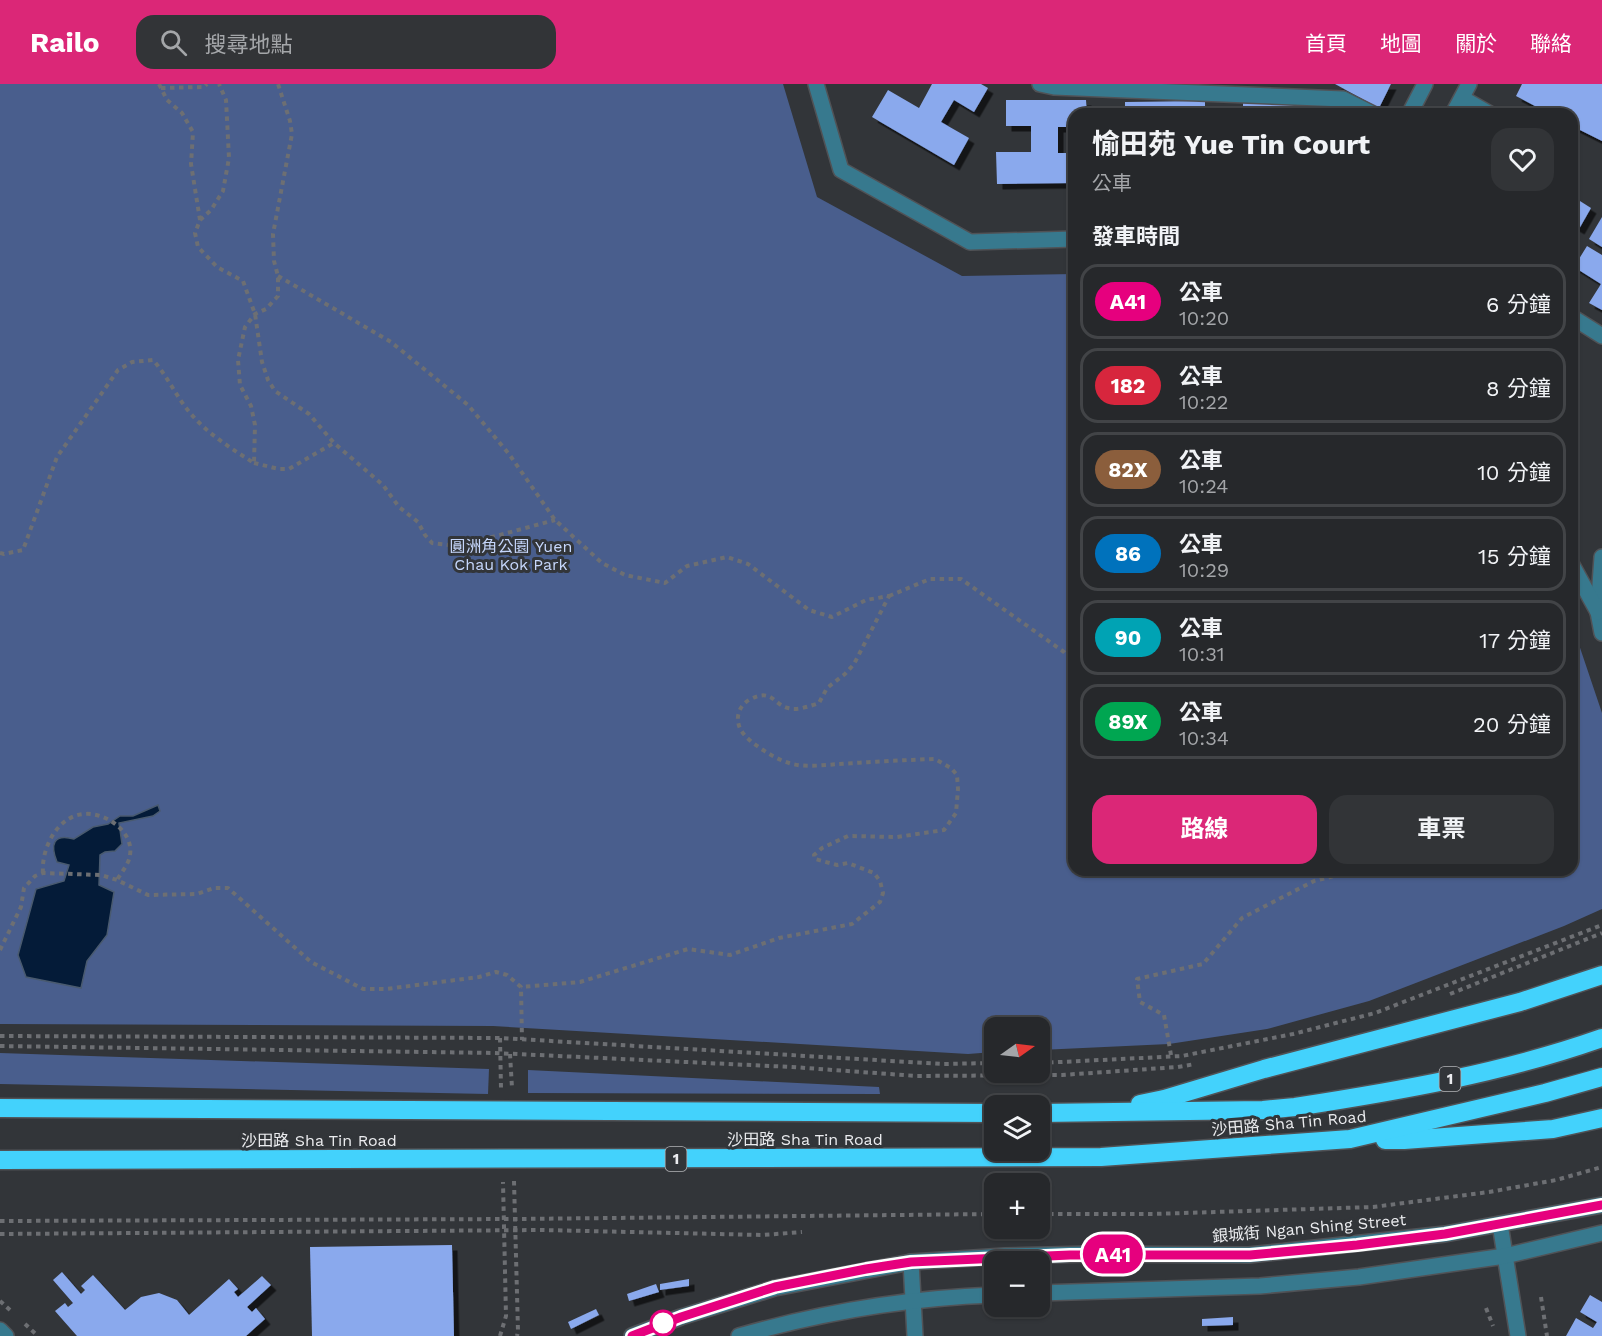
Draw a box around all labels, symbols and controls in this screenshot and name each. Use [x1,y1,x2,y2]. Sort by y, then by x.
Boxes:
search box [136,15,556,69]
text: Railo [30,26,100,59]
icon: search [157,26,190,59]
text: 首頁 [1305,31,1347,56]
text: 地圖 [1380,31,1422,56]
text: 關於 [1455,31,1497,56]
text: 聯絡 [1530,31,1572,56]
text: 搜尋地點 [205,32,293,57]
text: 愉田苑 Yue Tin Court [1092,128,1370,161]
button: heart [1491,128,1554,191]
text: 公車 [1092,171,1132,195]
text: 發車時間 [1092,224,1180,249]
text: 公車 [1179,280,1223,305]
text: A41 [1110,289,1146,314]
text: 6 分鐘 [1486,292,1551,317]
text: 10:20 [1179,306,1229,330]
text: 公車 [1179,364,1223,389]
text: 182 [1111,373,1145,398]
text: 8 分鐘 [1486,376,1551,401]
text: 10:22 [1179,390,1228,414]
text: 公車 [1179,448,1223,473]
text: 82X [1108,457,1148,482]
text: 10 分鐘 [1477,460,1551,485]
text: 10:24 [1179,474,1228,498]
text: 公車 [1179,532,1223,557]
park label: 圓洲角公園 Yuen Chau Kok Park [450,537,572,574]
text: 86 [1115,541,1141,566]
text: 15 分鐘 [1478,544,1551,569]
text: 10:29 [1179,558,1229,582]
text: 公車 [1179,616,1223,641]
text: 90 [1115,625,1141,650]
text: 17 分鐘 [1479,628,1551,653]
text: 10:31 [1179,642,1225,666]
text: 公車 [1179,700,1223,725]
text: 89X [1108,709,1148,734]
text: 20 分鐘 [1473,712,1551,737]
text: 10:34 [1179,726,1229,750]
button: 路線 [1092,795,1317,864]
button: 車票 [1329,795,1554,864]
north arrow [984,1017,1050,1083]
map controls [984,1017,1050,1317]
road number: 1 [1440,1067,1460,1091]
button: layers [984,1095,1050,1161]
street label: 沙田路 Sha Tin Road [1211,1107,1367,1139]
street label: 沙田路 Sha Tin Road [727,1130,883,1149]
street label: 沙田路 Sha Tin Road [241,1131,397,1150]
road number: 1 [666,1147,686,1171]
button: + [984,1173,1050,1239]
street label: 銀城街 Ngan Shing Street [1211,1210,1407,1246]
line badge: A41 [1078,1234,1148,1274]
text: A41 [1095,1242,1131,1267]
button: − [984,1251,1050,1317]
unlabelled marker [650,1310,676,1336]

